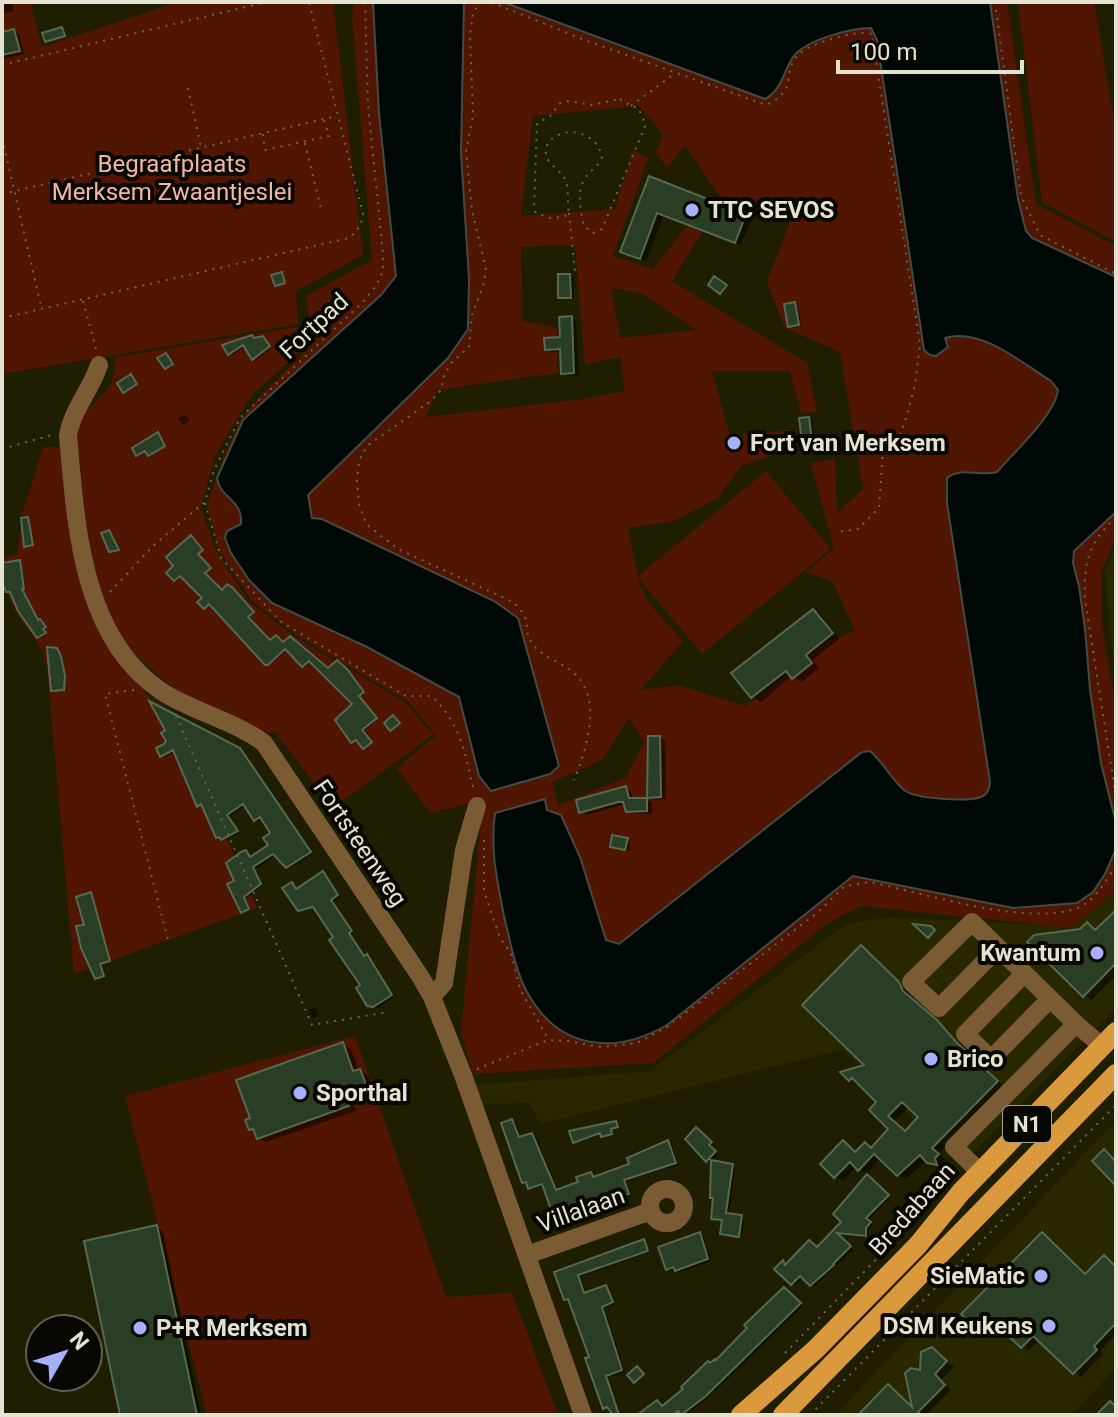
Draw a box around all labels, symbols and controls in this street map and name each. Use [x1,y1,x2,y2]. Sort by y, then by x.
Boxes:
scale bar [838,24,1022,74]
text: 100 m [850,38,917,66]
park label: Begraafplaats Merksem Zwaantjeslei [52,150,292,206]
place label: TTC SEVOS [708,196,834,224]
marker: TTC SEVOS [683,201,701,219]
street label: Fortpad [274,287,354,365]
place label: Fort van Merksem [750,429,946,457]
marker: Fort van Merksem [725,434,743,452]
street label: Fortsteenweg [307,774,413,912]
place label: Kwantum [980,939,1081,967]
marker: Kwantum [1088,944,1106,962]
place label: Brico [947,1045,1004,1073]
marker: Brico [922,1050,940,1068]
place label: Sporthal [316,1079,408,1107]
marker: Sporthal [291,1084,309,1102]
road number: N1 [1003,1106,1051,1142]
street label: Bredabaan [863,1157,961,1261]
street label: Villalaan [533,1181,629,1239]
place label: SieMatic [930,1262,1025,1290]
marker: SieMatic [1032,1267,1050,1285]
place label: DSM Keukens [883,1312,1033,1340]
north arrow [24,1313,104,1393]
place label: P+R Merksem [156,1314,308,1342]
marker: DSM Keukens [1040,1317,1058,1335]
marker: P+R Merksem [131,1319,149,1337]
text: N [65,1327,94,1355]

